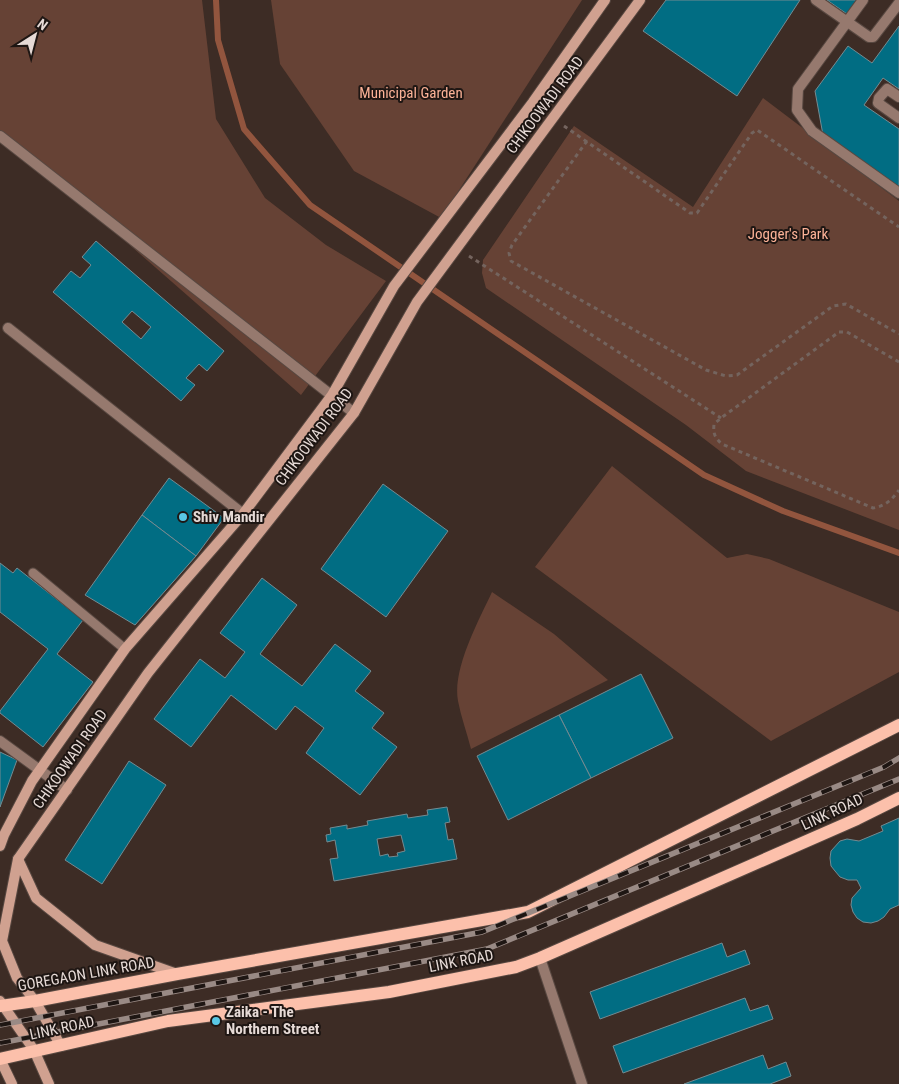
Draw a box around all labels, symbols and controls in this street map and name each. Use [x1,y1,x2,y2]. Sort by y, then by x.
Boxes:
north arrow [10,10,60,60]
text: N [34,15,51,33]
street label: CHIKOOWADI ROAD [503,53,587,157]
park label: Municipal Garden [359,84,463,102]
park label: Jogger's Park [748,225,828,243]
street label: CHIKOOWADI ROAD [272,385,356,489]
place label: Shiv Mandir [193,508,264,526]
marker: Shiv Mandir [177,511,189,523]
street label: CHIKOOWADI ROAD [29,706,111,812]
street label: LINK ROAD [798,790,866,834]
street label: LINK ROAD [427,946,495,976]
street label: GOREGAON LINK ROAD [16,953,156,995]
place label: Zaika - The Northern Street [226,1003,320,1038]
street label: LINK ROAD [28,1012,96,1044]
marker: Zaika - The Northern Street [210,1015,222,1027]

